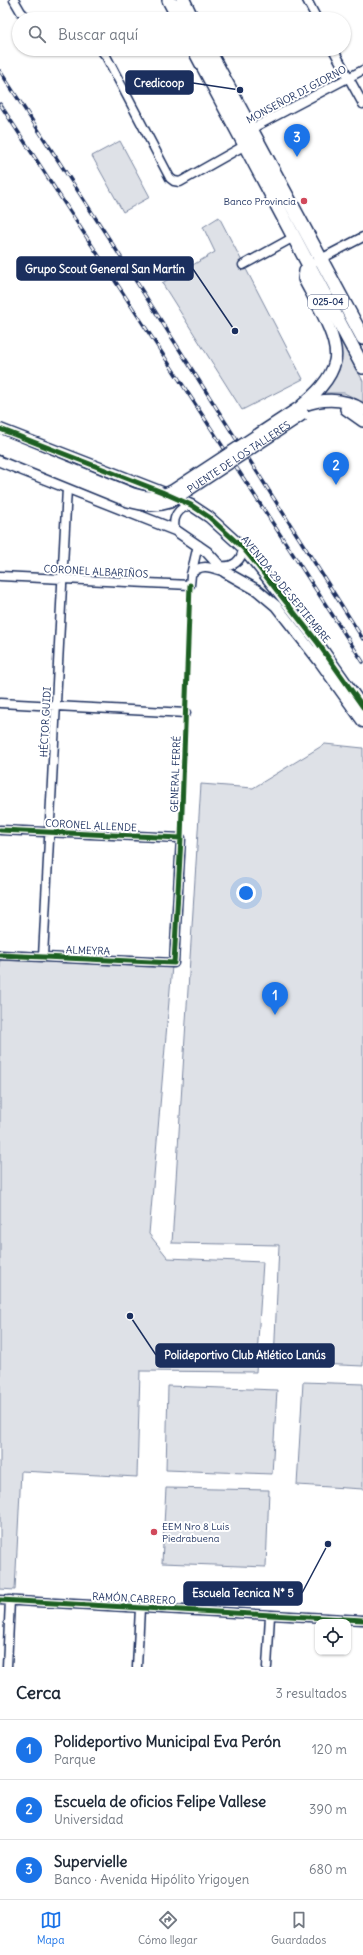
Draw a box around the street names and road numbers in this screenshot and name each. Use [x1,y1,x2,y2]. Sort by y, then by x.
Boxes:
street label: MONSEÑOR DI GIORNO [244,62,349,126]
road number: 025-04 [308,295,348,309]
street label: PUENTE DE LOS TALLERES [185,418,293,496]
street label: AVENIDA 29 DE SEPTIEMBRE [238,533,333,646]
street label: CORONEL ALBARIÑOS [43,562,149,581]
street label: HÉCTOR GUIDI [37,686,54,758]
street label: GENERAL FERRÉ [168,735,183,813]
street label: CORONEL ALLENDE [45,817,137,834]
street label: ALMEYRA [66,943,111,958]
street label: RAMÓN CABRERO [92,1590,176,1607]

